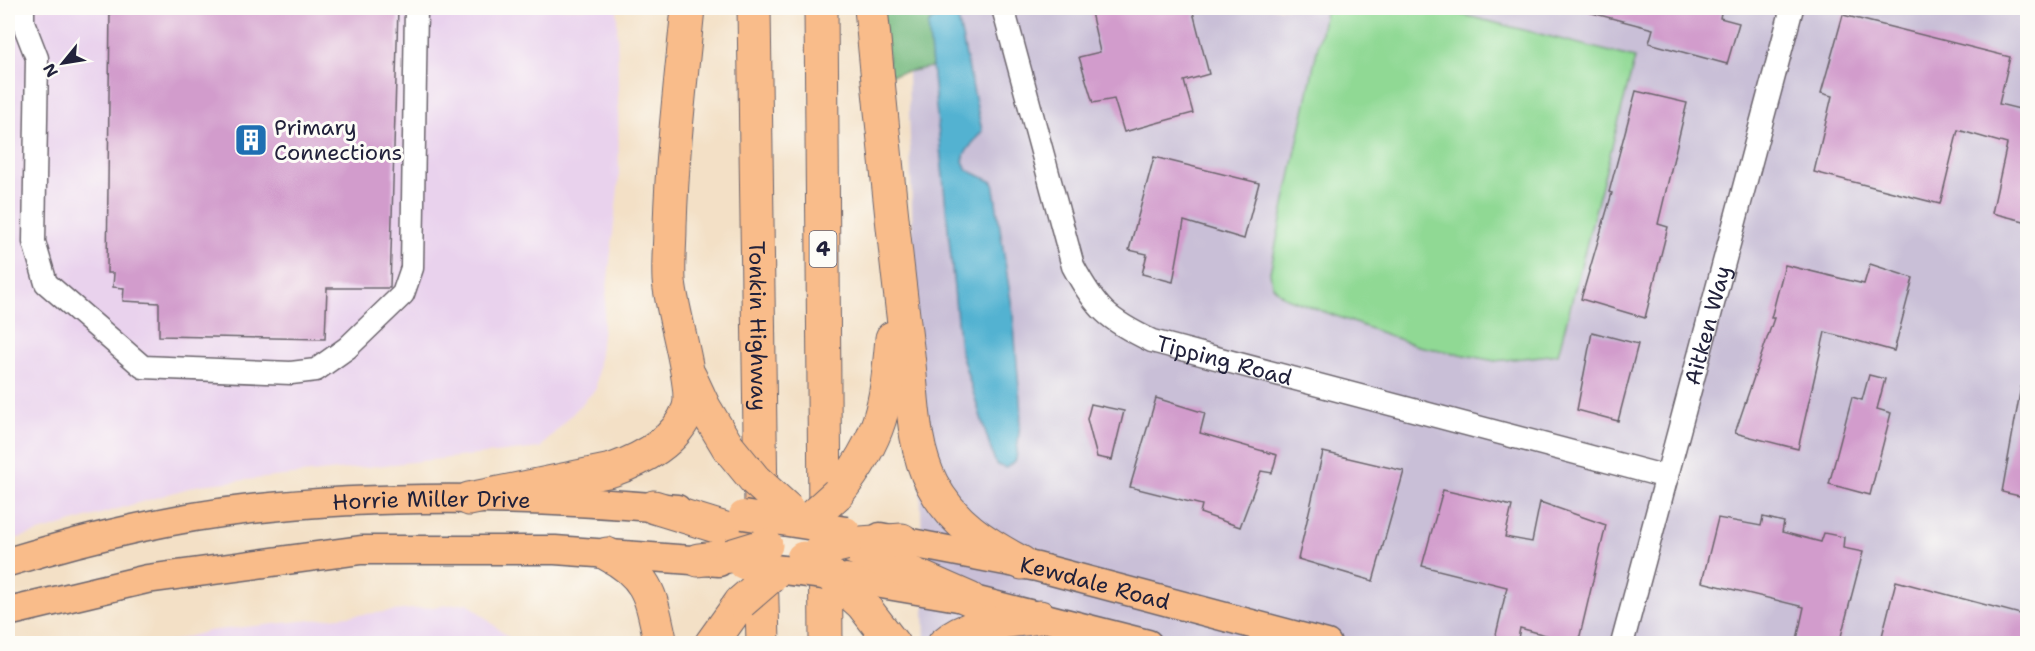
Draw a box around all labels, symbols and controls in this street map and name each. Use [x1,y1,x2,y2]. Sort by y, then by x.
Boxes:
north arrow [33,33,93,93]
text: N [38,60,63,81]
place label: Primary Connections [274,113,402,167]
building icon: Primary Connections [233,122,269,158]
road number: 4 [810,231,836,267]
street label: Tonkin Highway [742,241,774,411]
street label: Aitken Way [1678,262,1738,388]
street label: Tipping Road [1153,329,1295,392]
street label: Horrie Miller Drive [332,484,531,517]
street label: Kewdale Road [1018,550,1173,617]

